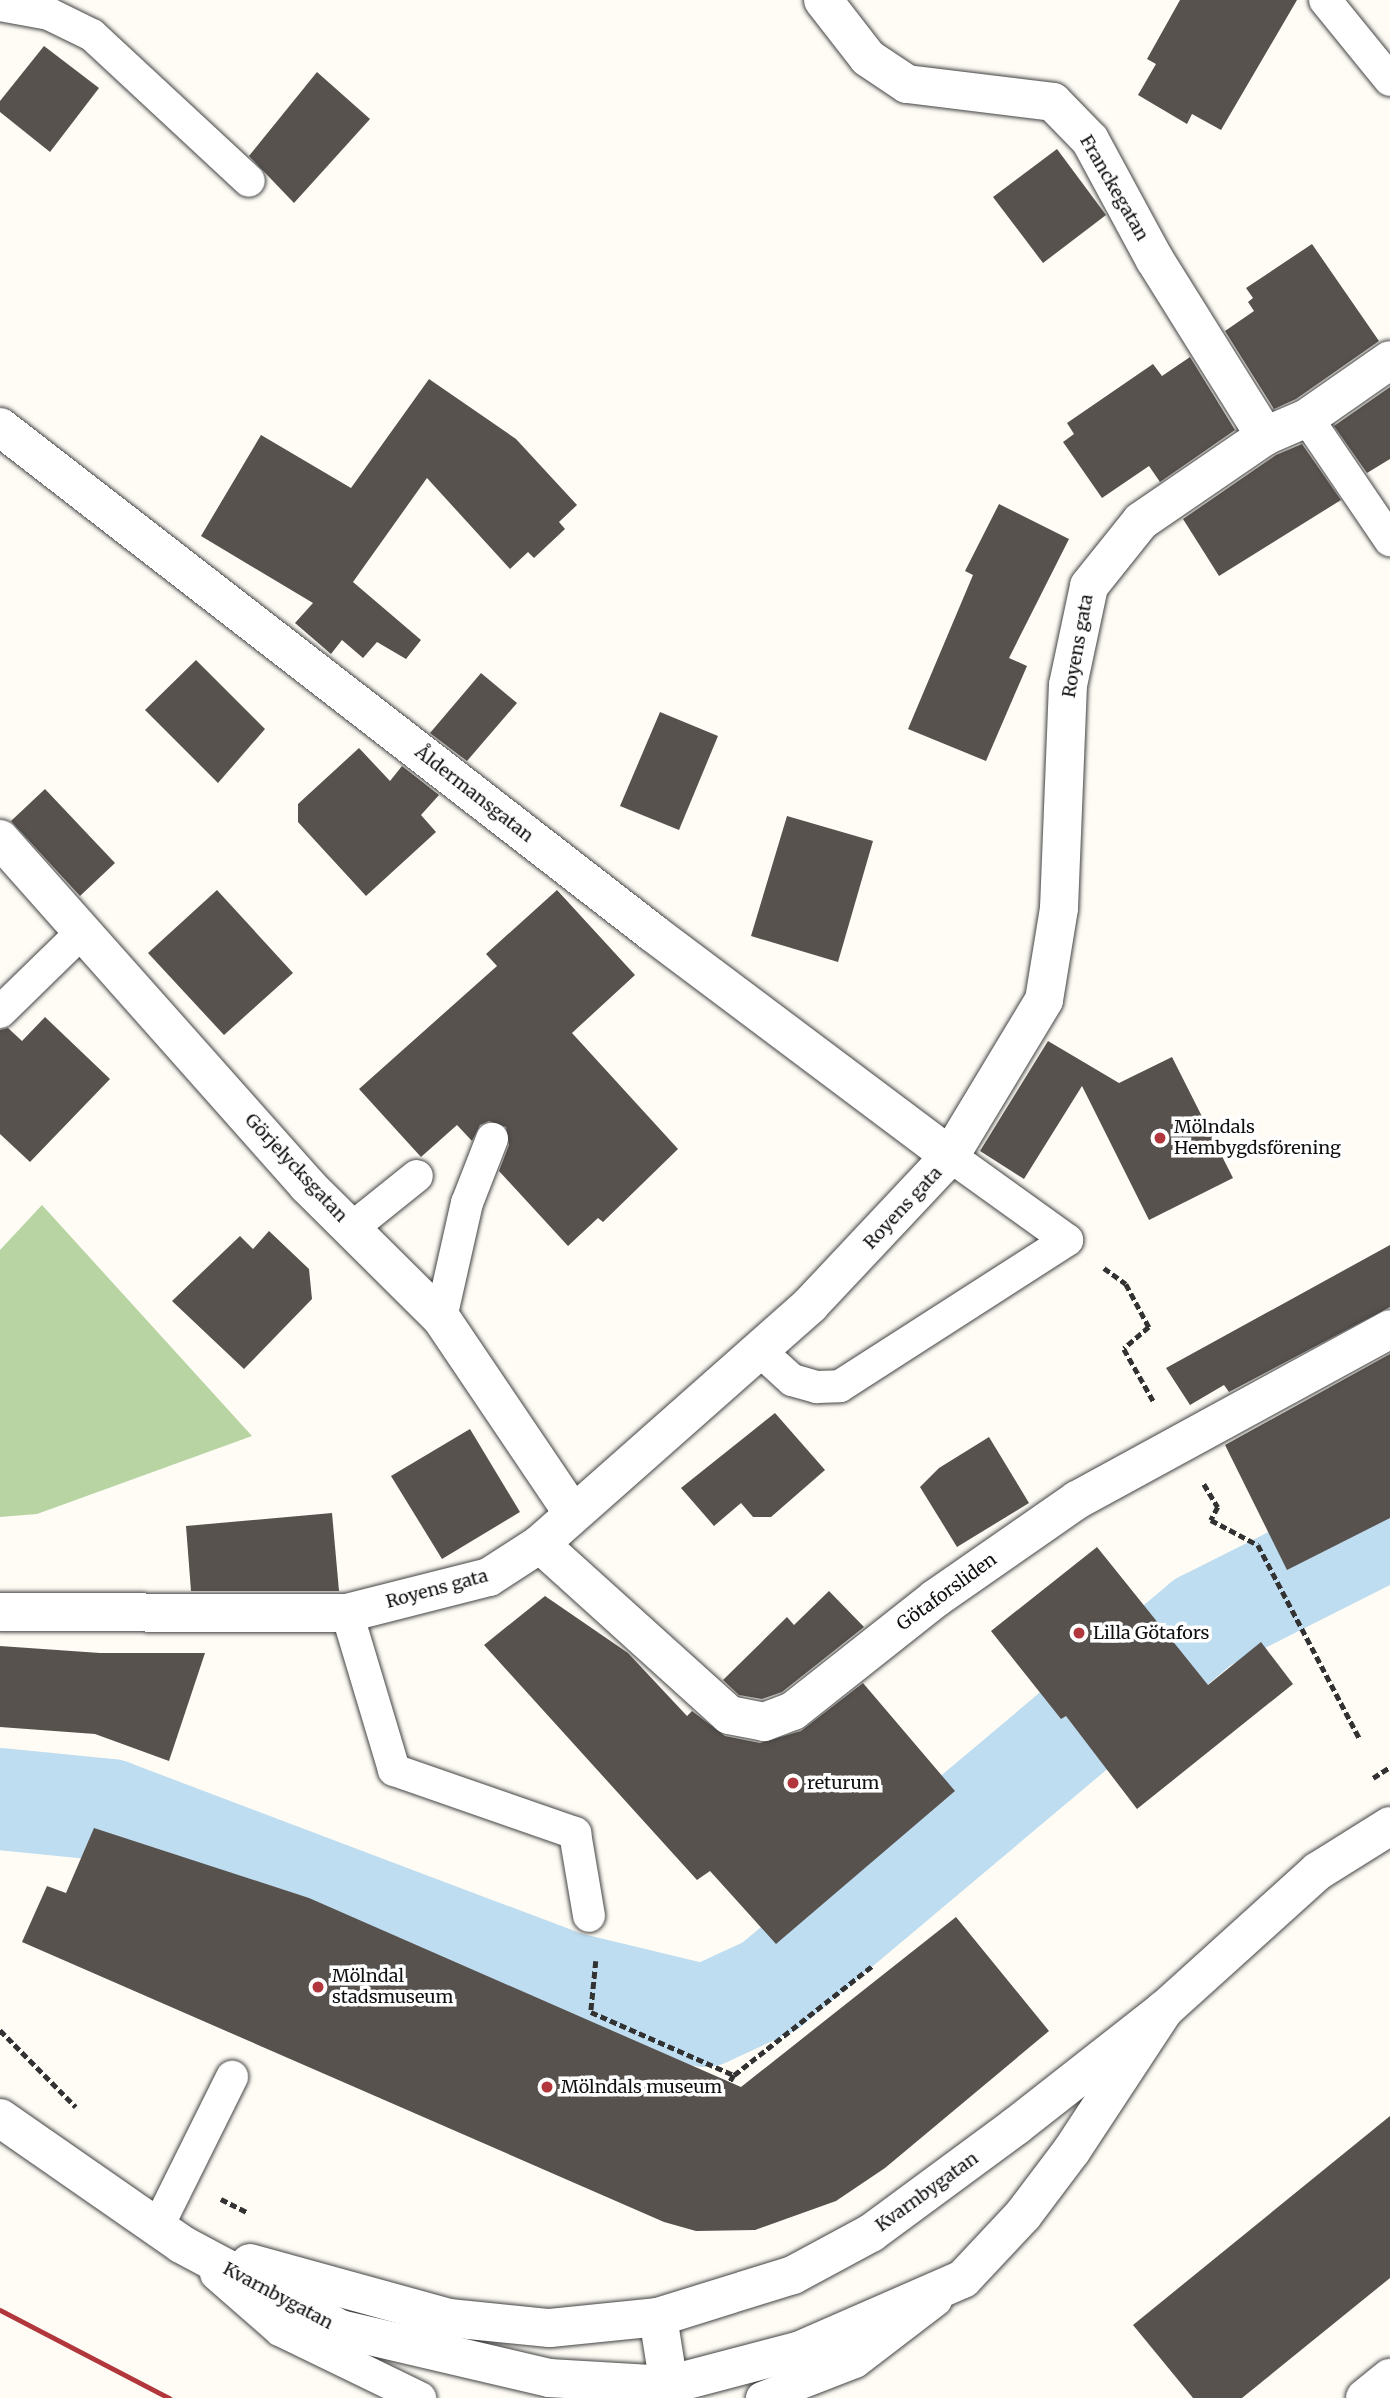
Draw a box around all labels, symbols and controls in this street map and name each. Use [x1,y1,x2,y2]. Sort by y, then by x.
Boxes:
street label: Franckegatan [1075,131,1153,245]
street label: Royens gata [1058,593,1098,699]
street label: Åldermansgatan [411,741,537,847]
street label: Görjelycksgatan [240,1109,352,1227]
place label: Mölndals Hembygdsförening [1174,1117,1341,1160]
marker: Mölndals Hembygdsförening [1152,1130,1168,1146]
street label: Royens gata [859,1162,947,1254]
street label: Götaforsliden [893,1549,1001,1635]
street label: Royens gata [384,1565,490,1613]
place label: Lilla Götafors [1093,1622,1209,1644]
marker: Lilla Götafors [1071,1625,1087,1641]
place label: returum [807,1772,879,1794]
marker: returum [785,1775,801,1791]
place label: Mölndal stadsmuseum [332,1966,453,2008]
marker: Mölndal stadsmuseum [310,1979,326,1995]
place label: Mölndals museum [561,2076,722,2098]
marker: Mölndals museum [539,2079,555,2095]
street label: Kvarnbygatan [872,2148,982,2236]
street label: Kvarnbygatan [219,2258,337,2334]

